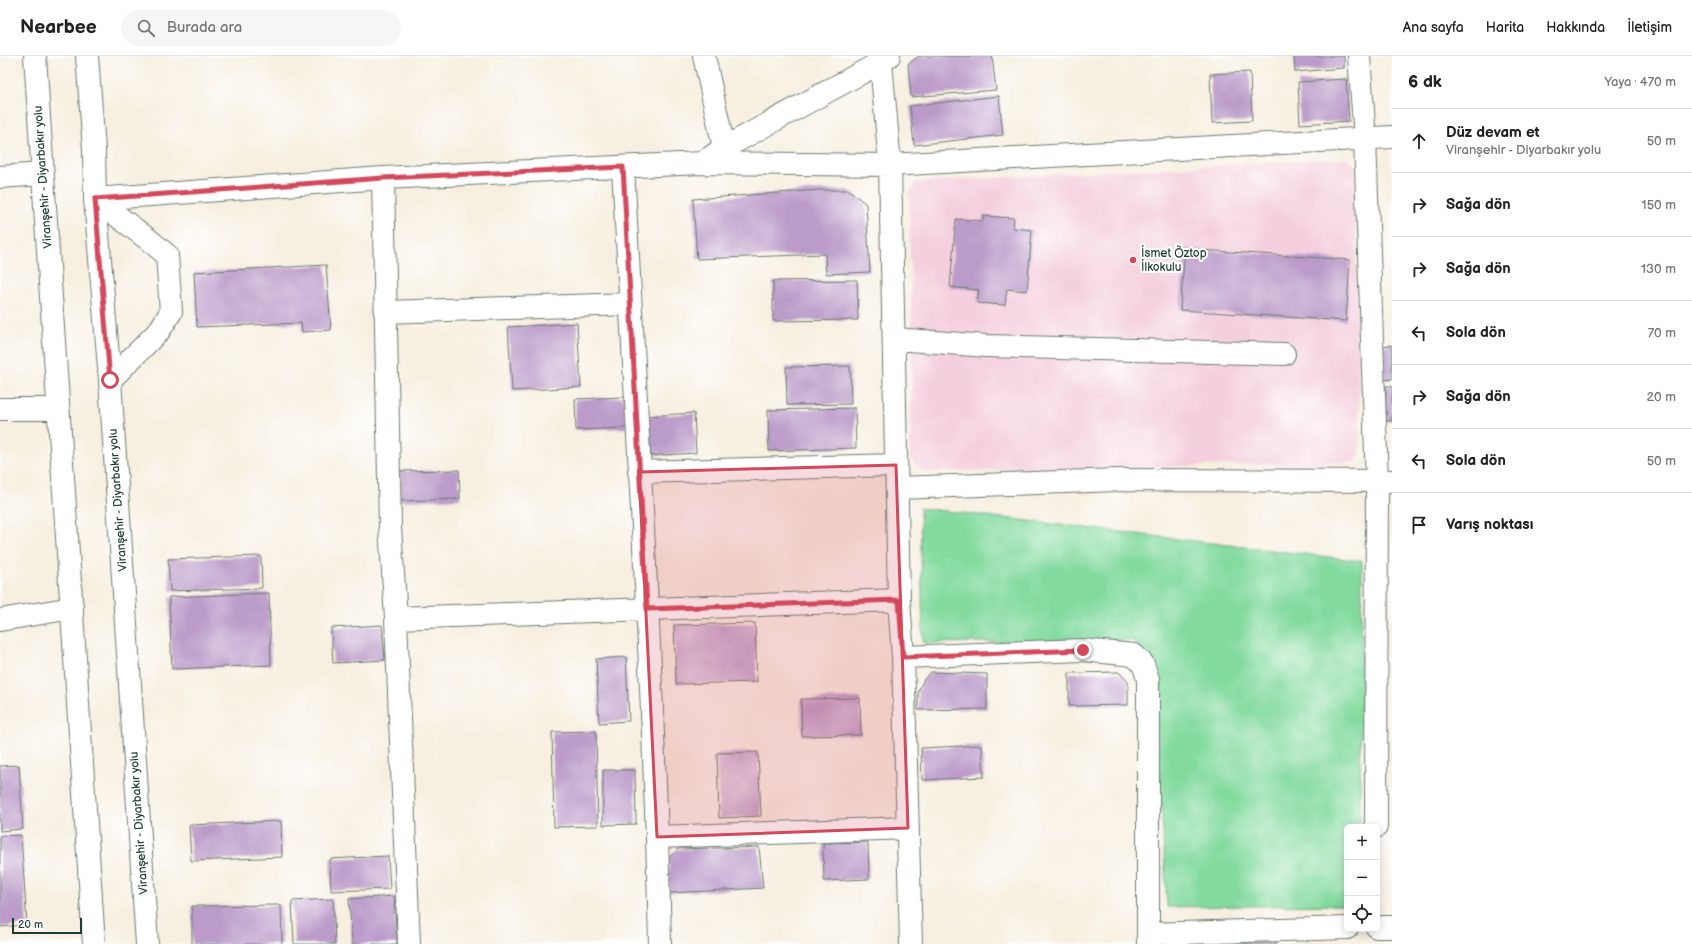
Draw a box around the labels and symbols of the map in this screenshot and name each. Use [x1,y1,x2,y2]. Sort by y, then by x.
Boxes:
street label: Viranşehir - Diyarbakır yolu [31,105,55,249]
place label: İsmet Öztop İlkokulu [1141,245,1207,275]
marker: İsmet Öztop İlkokulu [1128,255,1138,265]
route start [101,371,119,389]
street label: Viranşehir - Diyarbakır yolu [106,428,130,572]
route end [1074,641,1092,659]
street label: Viranşehir - Diyarbakır yolu [127,751,151,895]
scale bar [12,916,82,935]

